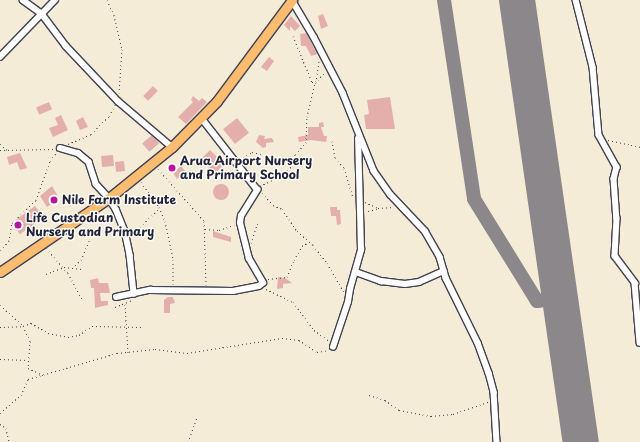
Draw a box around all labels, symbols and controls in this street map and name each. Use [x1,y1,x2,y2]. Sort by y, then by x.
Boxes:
place label: Arua Airport Nursery and Primary School [180,154,314,182]
marker: Arua Airport Nursery and Primary School [167,163,177,173]
place label: Nile Farm Institute [62,193,177,207]
marker: Nile Farm Institute [49,195,59,205]
place label: Life Custodian Nursery and Primary [26,211,155,239]
marker: Life Custodian Nursery and Primary [13,220,23,230]

